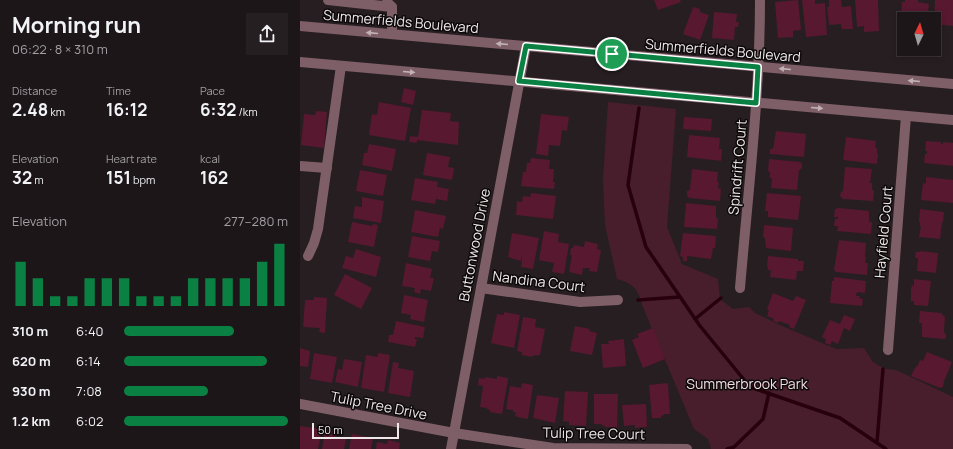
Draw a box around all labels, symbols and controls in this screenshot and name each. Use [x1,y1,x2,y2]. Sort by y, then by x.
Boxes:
street label: Summerfields Boulevard [322,5,480,37]
text: Morning run [12,10,141,40]
north arrow [897,12,941,56]
map controls [897,12,941,56]
button: share [246,13,288,55]
one-way arrow [366,29,378,36]
street label: Summerfields Boulevard [644,34,802,66]
pin [595,37,629,71]
text: 06:22 · 8 × 310 m [12,40,108,58]
one-way arrow [496,41,508,47]
icon: arrive [601,43,623,65]
one-way arrow [779,66,791,73]
one-way arrow [403,68,415,75]
one-way arrow [908,78,920,84]
text: Distance [12,83,57,98]
text: Time [106,83,131,98]
text: Pace [200,83,225,98]
text: 2.48 [12,98,48,121]
text: 16:12 [106,98,147,121]
text: 6:32 [200,98,236,121]
text: km [48,104,65,119]
text: /km [236,104,258,119]
one-way arrow [811,105,823,111]
street label: Spindrift Court [723,118,751,216]
text: Elevation [12,151,58,166]
text: Heart rate [106,151,157,166]
text: kcal [200,151,220,166]
text: 32 [12,166,32,189]
text: 151 [106,166,131,189]
text: 162 [200,166,228,189]
text: m [32,172,44,187]
text: bpm [131,172,155,187]
street label: Hayfield Court [870,185,897,279]
street label: Buttonwood Drive [454,187,494,303]
text: Elevation [12,212,67,230]
text: 277–280 m [224,212,288,230]
street label: Nandina Court [492,266,587,296]
text: 310 m [12,322,48,340]
text: 6:40 [76,322,104,340]
text: 620 m [12,352,51,370]
text: 6:14 [76,352,101,370]
park label: Summerbrook Park [686,374,809,393]
text: 930 m [12,382,50,400]
text: 7:08 [76,382,102,400]
street label: Tulip Tree Drive [329,386,429,424]
text: 1.2 km [12,412,50,430]
text: 6:02 [76,412,103,430]
scale bar [312,421,399,440]
text: 50 m [318,422,343,437]
street label: Tulip Tree Court [543,423,646,443]

